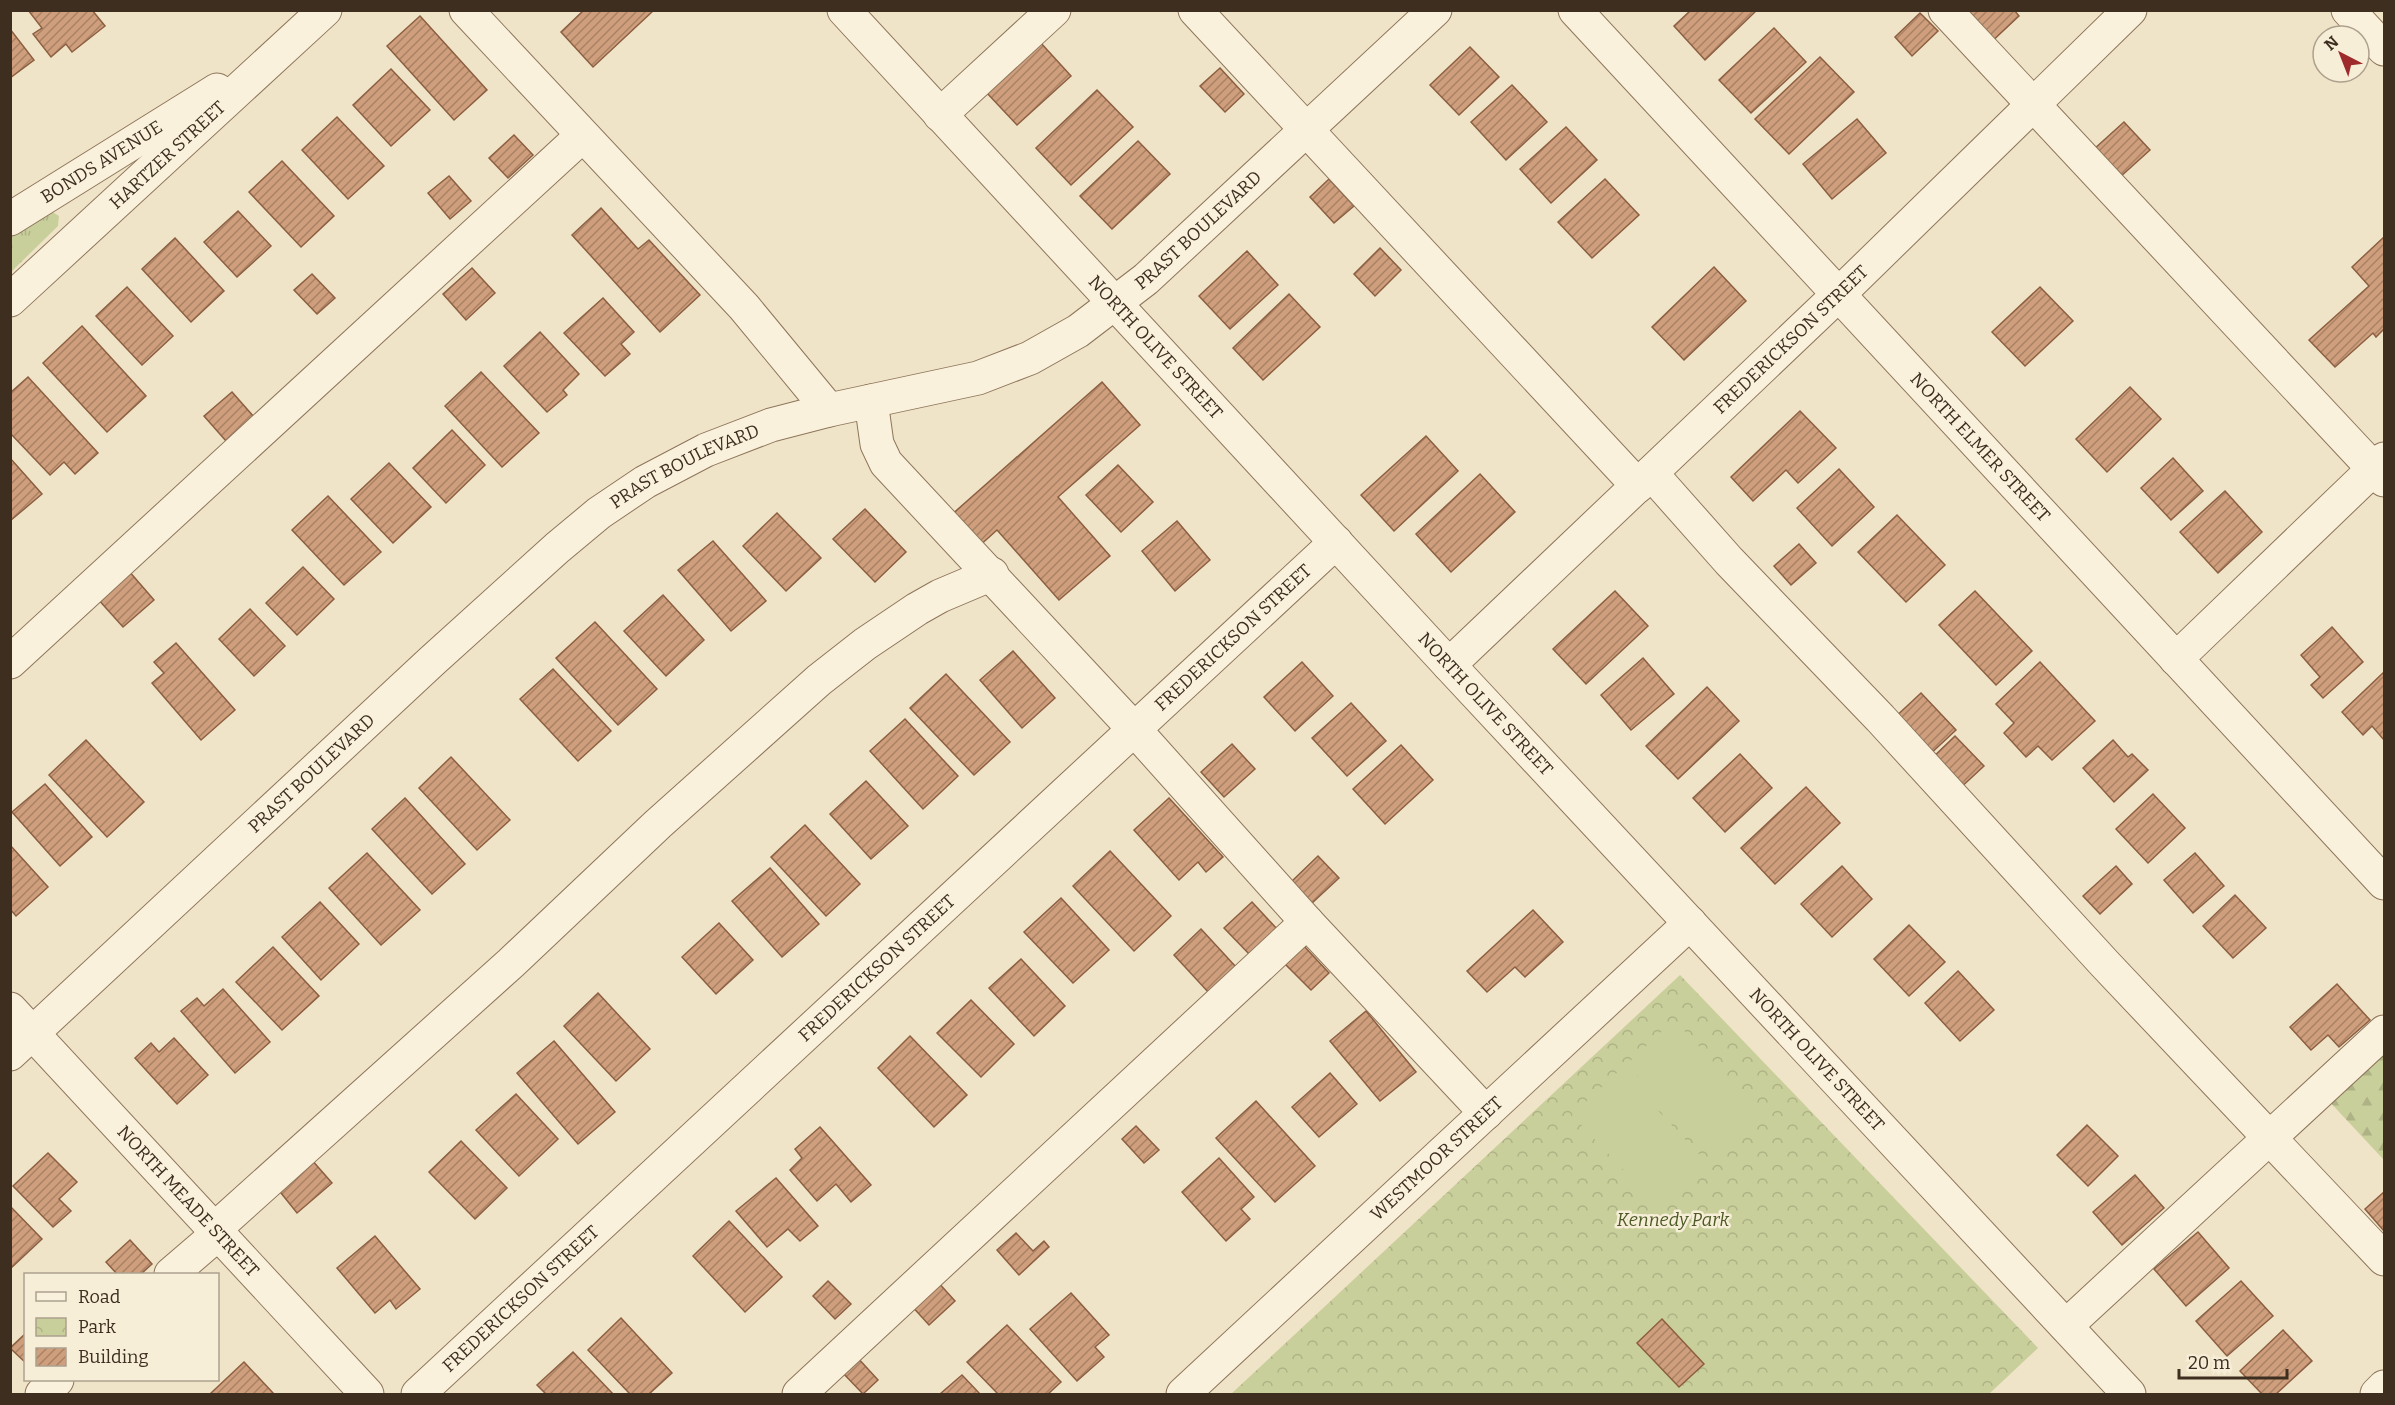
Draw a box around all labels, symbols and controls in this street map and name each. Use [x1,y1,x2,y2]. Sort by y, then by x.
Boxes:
north arrow [2311,24,2371,84]
text: N [2320,32,2342,54]
street label: HARTZER STREET [105,96,230,214]
street label: BONDS AVENUE [37,116,167,208]
street label: PRAST BOULEVARD [1131,166,1266,294]
street label: FREDERICKSON STREET [1709,260,1873,418]
street label: NORTH OLIVE STREET [1084,271,1227,424]
street label: NORTH ELMER STREET [1906,368,2055,527]
street label: PRAST BOULEVARD [606,420,762,513]
street label: FREDERICKSON STREET [1150,559,1316,715]
street label: NORTH OLIVE STREET [1413,628,1558,780]
street label: PRAST BOULEVARD [244,709,379,837]
street label: FREDERICKSON STREET [794,890,960,1046]
street label: NORTH OLIVE STREET [1745,983,1889,1136]
street label: WESTMOOR STREET [1366,1092,1507,1225]
street label: NORTH MEADE STREET [113,1121,264,1282]
park label: Kennedy Park [1617,1209,1729,1231]
street label: FREDERICKSON STREET [438,1221,604,1377]
legend [24,1273,219,1381]
text: Road [78,1286,121,1308]
text: Park [78,1316,117,1338]
scale bar [2179,1342,2287,1380]
text: Building [78,1346,149,1368]
text: 20 m [2188,1352,2230,1374]

